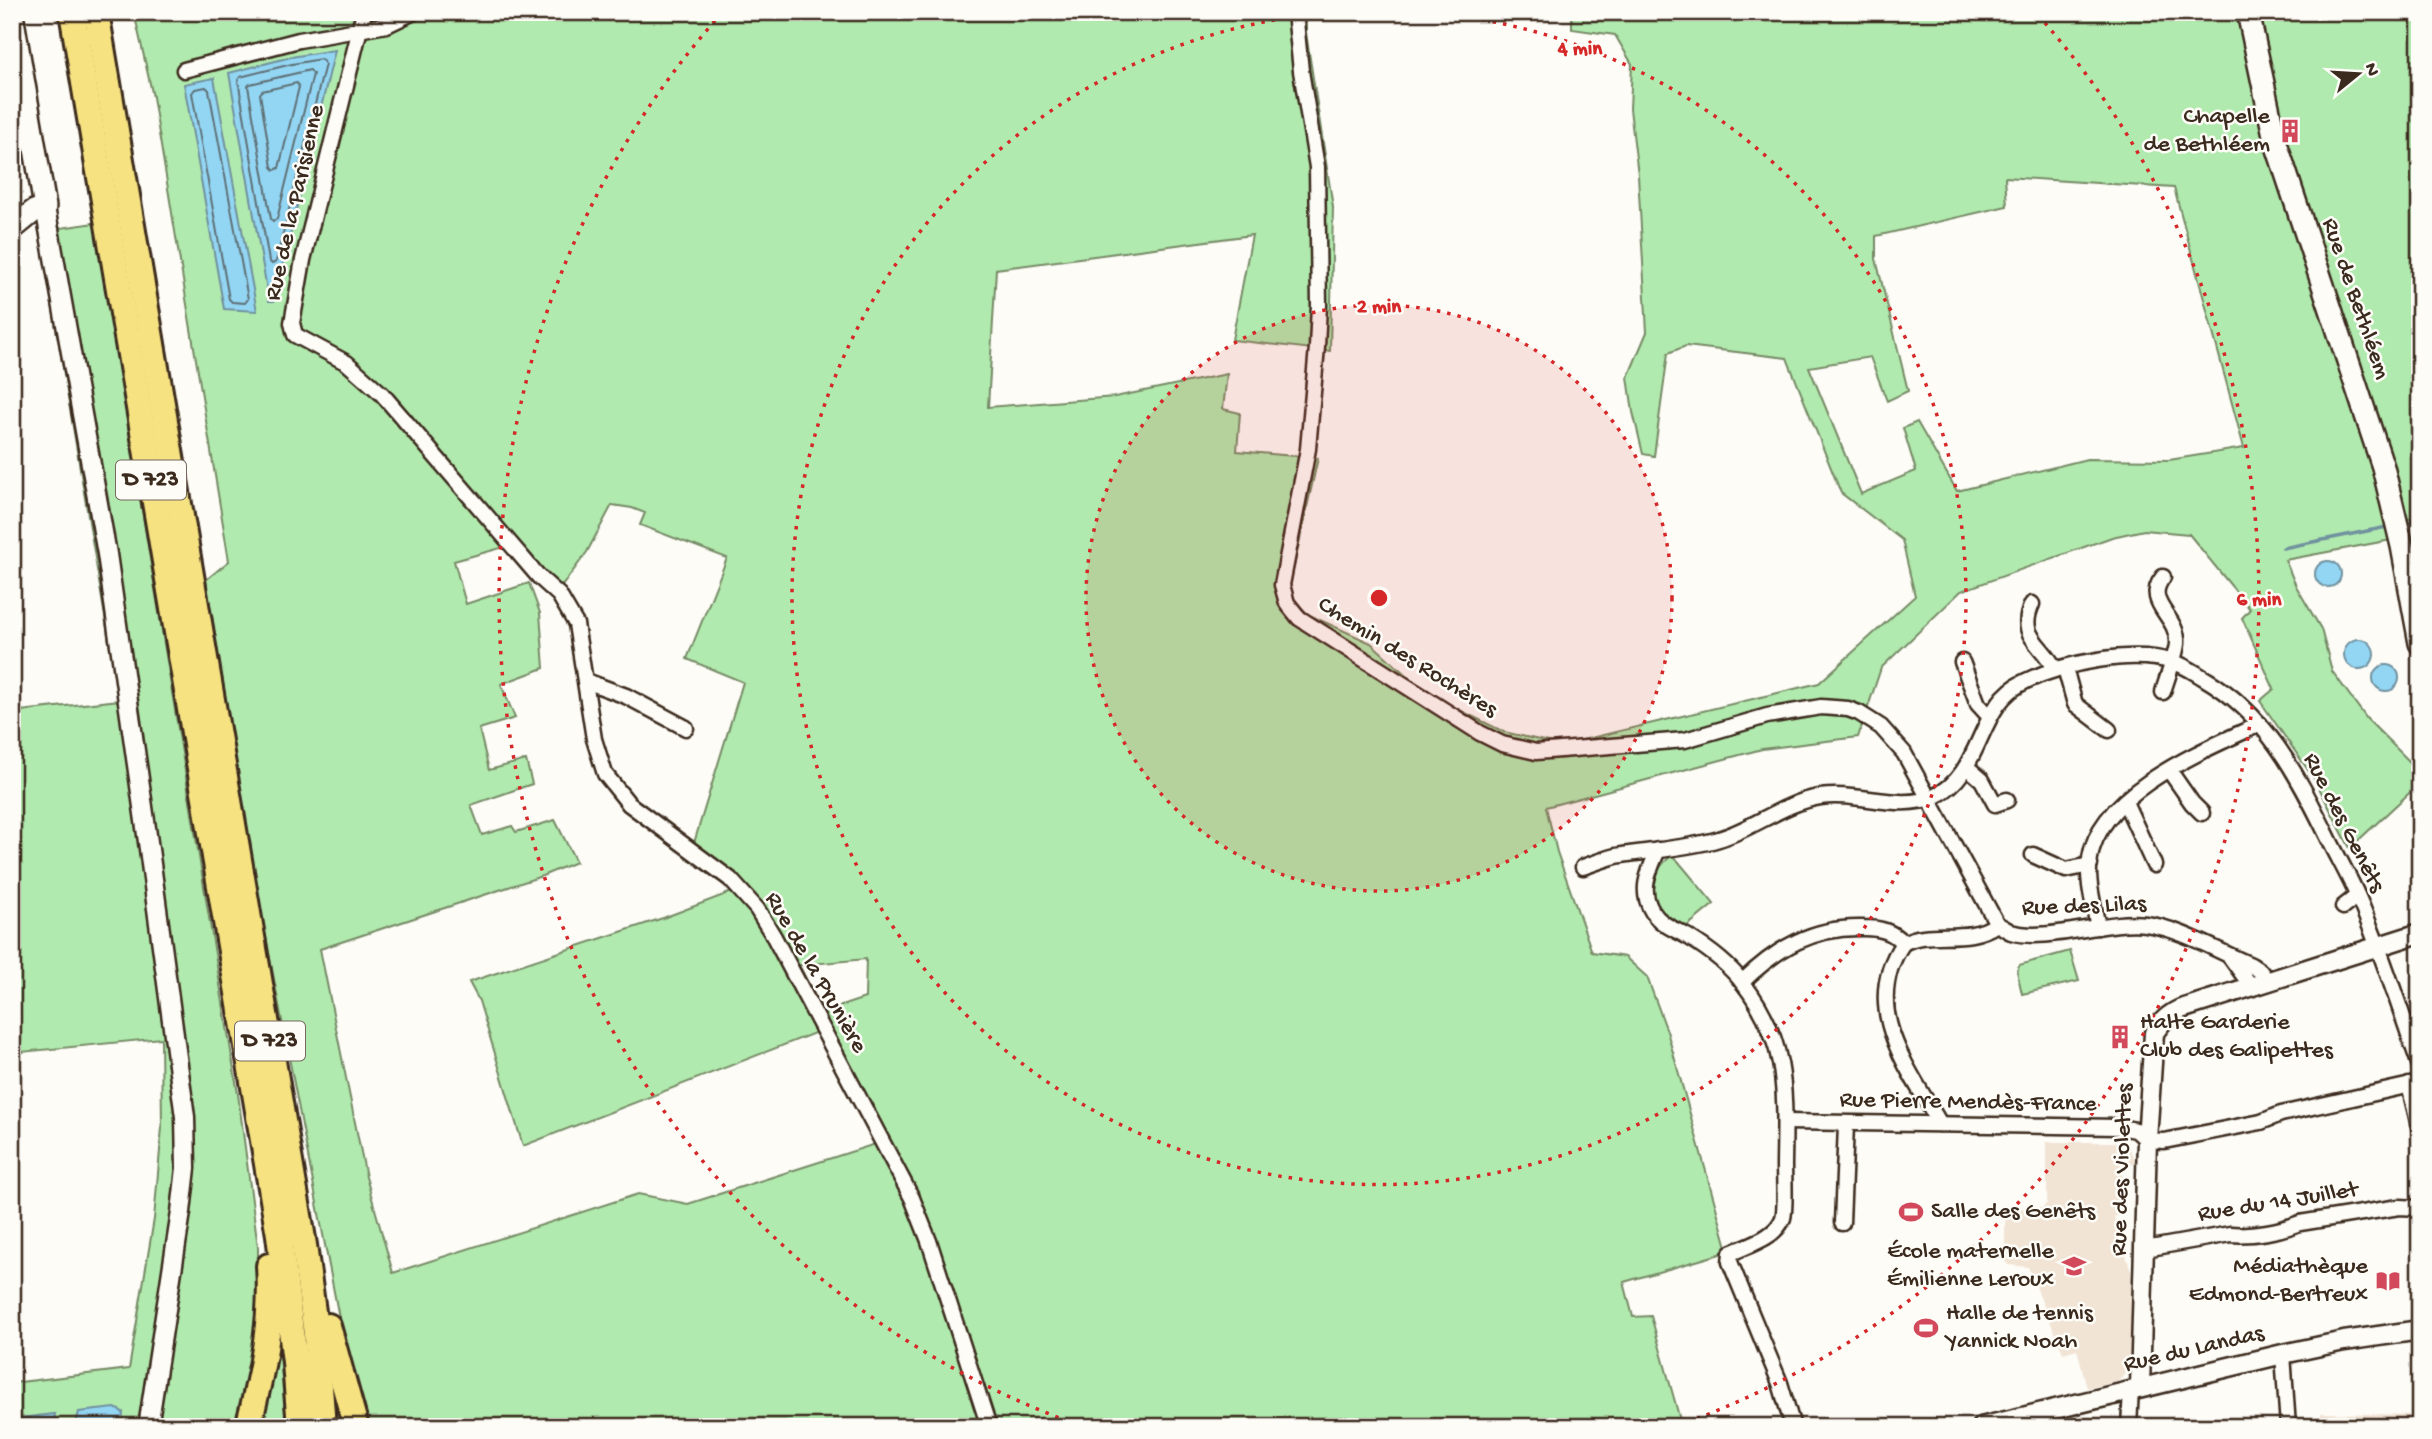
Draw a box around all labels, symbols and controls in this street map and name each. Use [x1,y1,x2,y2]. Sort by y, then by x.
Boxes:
text: 4 min [1557,38,1603,63]
north arrow [2324,38,2394,108]
text: N [2358,60,2384,79]
street label: Rue de la Parisienne [259,102,333,304]
place label: Chapelle de Bethléem [2143,103,2271,160]
building icon: Chapelle de Bethléem [2276,117,2304,145]
street label: Rue de Bethléem [2314,215,2396,383]
text: 2 min [1357,296,1402,321]
road number: D 723 [116,460,186,500]
centre of rings [1367,586,1391,610]
text: 6 min [2236,589,2283,614]
street label: Chemin des Rochères [1312,591,1503,726]
street label: Rue des Genêts [2295,748,2391,899]
street label: Rue de la Prunière [757,887,873,1059]
street label: Rue des Lilas [2021,890,2148,924]
place label: Halte Garderie Club des Galipettes [2140,1009,2334,1066]
road number: D 723 [235,1022,305,1060]
building icon: Halte Garderie Club des Galipettes [2106,1023,2134,1051]
street label: Rue des Violettes [2106,1082,2141,1257]
street label: Rue Pierre Mendès-France [1839,1086,2097,1120]
street label: Rue du 14 Juillet [2196,1176,2362,1230]
sports icon: Salle des Genêts [1897,1198,1925,1226]
place label: Salle des Genêts [1931,1198,2096,1227]
place label: École maternelle Émilienne Leroux [1887,1238,2055,1295]
school or university icon: École maternelle Émilienne Leroux [2060,1252,2088,1280]
place label: Médiathèque Edmond-Bertreux [2189,1253,2369,1310]
library icon: Médiathèque Edmond-Bertreux [2374,1267,2402,1295]
place label: Halle de tennis Yannick Noah [1944,1300,2094,1357]
sports icon: Halle de tennis Yannick Noah [1912,1314,1940,1342]
street label: Rue du Landas [2121,1320,2268,1380]

